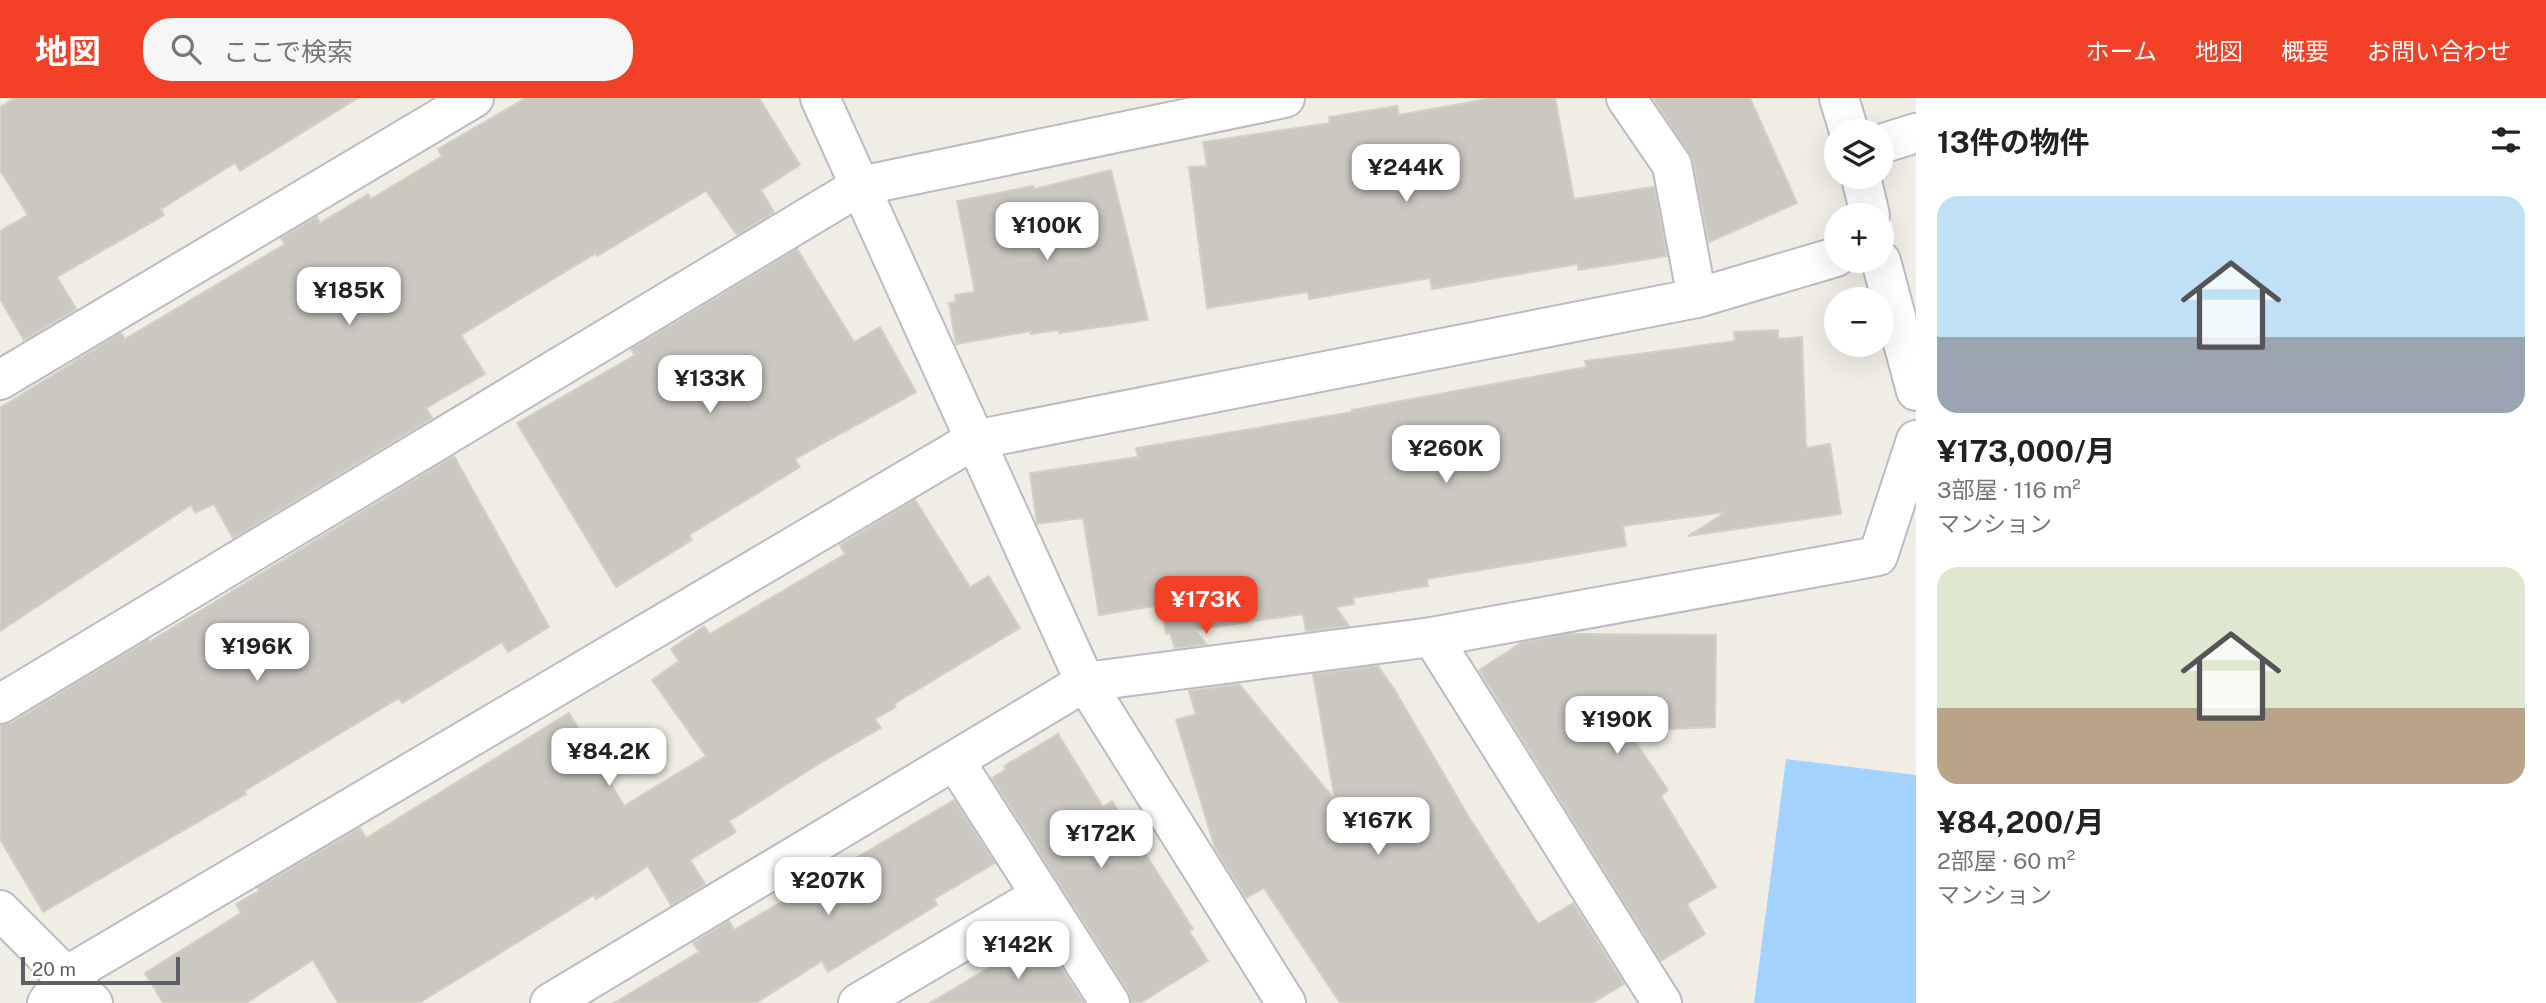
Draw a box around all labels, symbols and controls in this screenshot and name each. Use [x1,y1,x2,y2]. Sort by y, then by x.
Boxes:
search box [143,18,633,81]
icon: search [167,30,205,68]
text: 地図 [35,32,101,70]
text: ここで検索 [223,36,353,67]
text: ホーム [2086,37,2157,65]
text: 地図 [2195,37,2243,65]
text: 概要 [2281,37,2329,65]
text: お問い合わせ [2367,37,2511,65]
map controls [1824,119,1894,357]
button: layers [1824,119,1894,189]
icon: filters [2487,121,2525,159]
text: 13件の物件 [1937,124,2090,160]
pin: ¥244K [1357,144,1455,204]
text: ¥244K [1368,153,1444,180]
pin: ¥100K [998,202,1096,262]
button: + [1824,203,1894,273]
text: ¥100K [1011,211,1083,238]
icon: home [2168,242,2294,368]
pin: ¥185K [300,268,398,327]
text: ¥185K [313,276,385,303]
button: − [1824,287,1894,357]
pin: ¥133K [661,356,759,415]
text: ¥133K [674,364,746,391]
pin: ¥260K [1397,426,1495,485]
text: ¥173,000/月 [1937,433,2116,469]
text: ¥260K [1408,434,1484,461]
text: 3部屋 · 116 m² [1937,476,2081,503]
text: マンション [1937,510,2052,537]
pin: ¥173K [1157,576,1255,636]
text: ¥173K [1171,585,1241,612]
icon: home [2168,613,2294,739]
pin: ¥196K [208,624,306,683]
text: ¥196K [221,632,293,659]
pin: ¥190K [1568,696,1666,756]
text: ¥190K [1581,705,1653,732]
pin: ¥84.2K [552,728,666,788]
text: ¥84.2K [567,737,651,764]
pin: ¥167K [1329,798,1427,857]
text: ¥84,200/月 [1937,804,2104,840]
text: ¥167K [1343,806,1413,833]
pin: ¥172K [1052,810,1150,870]
text: ¥172K [1066,819,1136,846]
text: 2部屋 · 60 m² [1937,847,2075,874]
pin: ¥207K [779,858,877,917]
text: ¥207K [790,866,866,893]
text: マンション [1937,881,2052,908]
pin: ¥142K [969,922,1067,981]
text: ¥142K [982,930,1054,957]
scale bar [21,954,180,986]
text: 20 m [32,958,76,980]

